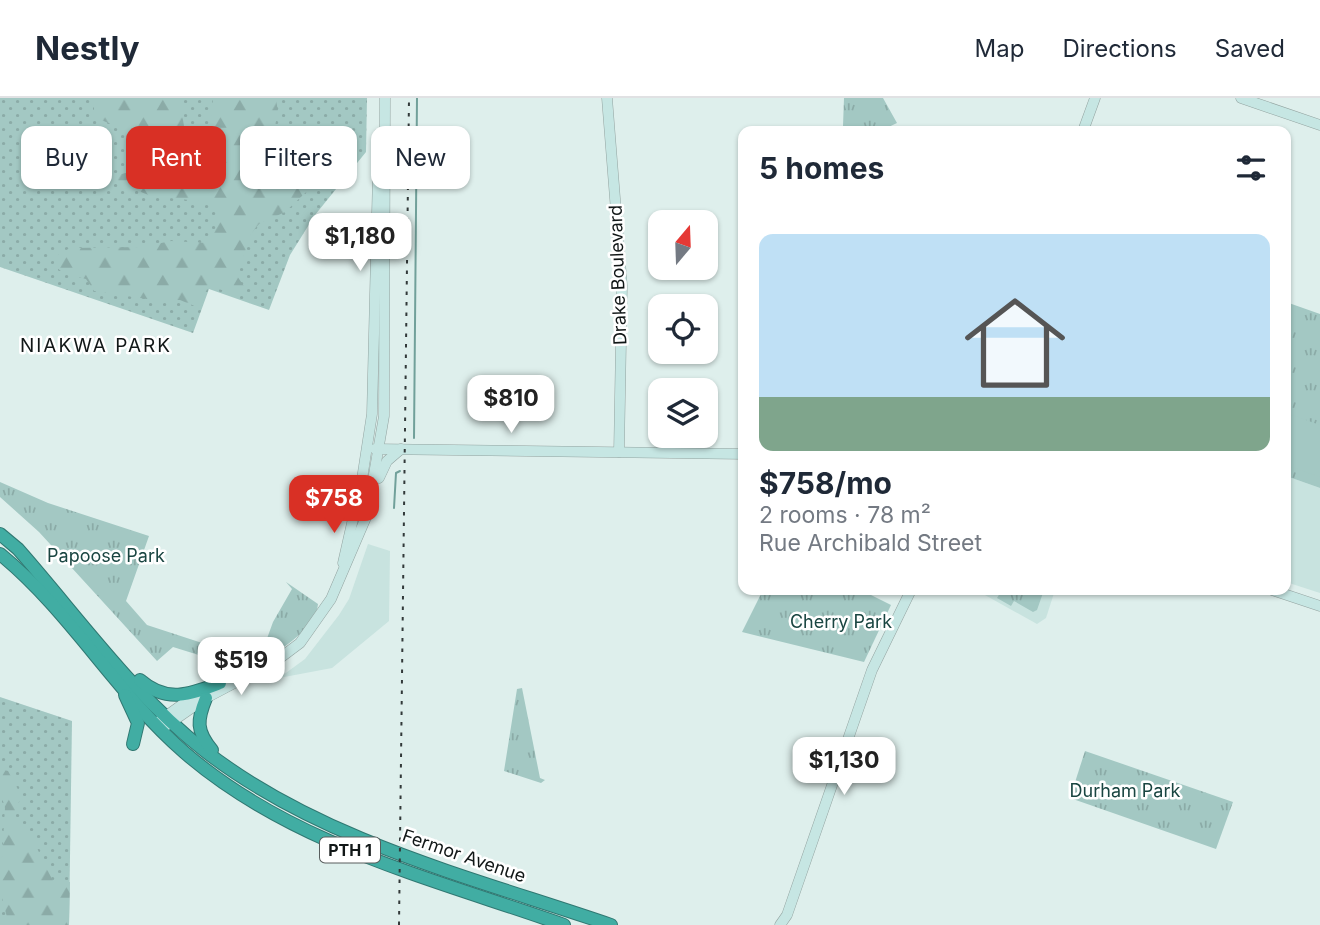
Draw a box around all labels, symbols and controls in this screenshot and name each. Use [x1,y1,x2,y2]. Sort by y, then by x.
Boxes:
text: Nestly [35,28,140,68]
text: Map [975,34,1024,63]
text: Directions [1062,34,1177,63]
text: Saved [1215,34,1285,63]
chip: Buy [21,126,112,189]
chip: Rent [126,126,226,189]
chip: Filters [240,126,357,189]
chip: New [371,126,470,189]
icon: filters [1232,149,1270,187]
text: 5 homes [759,150,884,186]
street label: Drake Boulevard [605,205,630,345]
north arrow [648,210,718,280]
map controls [648,210,718,448]
pin: $1,180 [303,214,417,273]
text: $1,180 [325,222,395,250]
icon: home [952,280,1078,406]
button: locate [648,294,718,364]
district label: NIAKWA PARK [20,334,172,357]
pin: $810 [470,376,552,435]
button: layers [648,378,718,448]
text: $810 [483,384,539,412]
text: $758/mo [759,465,892,501]
pin: $758 [293,476,375,535]
text: $758 [305,484,363,512]
text: 2 rooms · 78 m² [759,501,931,529]
text: Rue Archibald Street [759,529,982,557]
park label: Papoose Park [47,545,165,566]
park label: Cherry Park [790,611,892,632]
pin: $519 [200,638,282,697]
text: $519 [214,646,268,674]
pin: $1,130 [787,738,901,797]
text: $1,130 [809,746,879,774]
park label: Durham Park [1070,780,1181,801]
street label: Fermor Avenue [400,825,529,886]
road number: PTH 1 [320,838,380,862]

